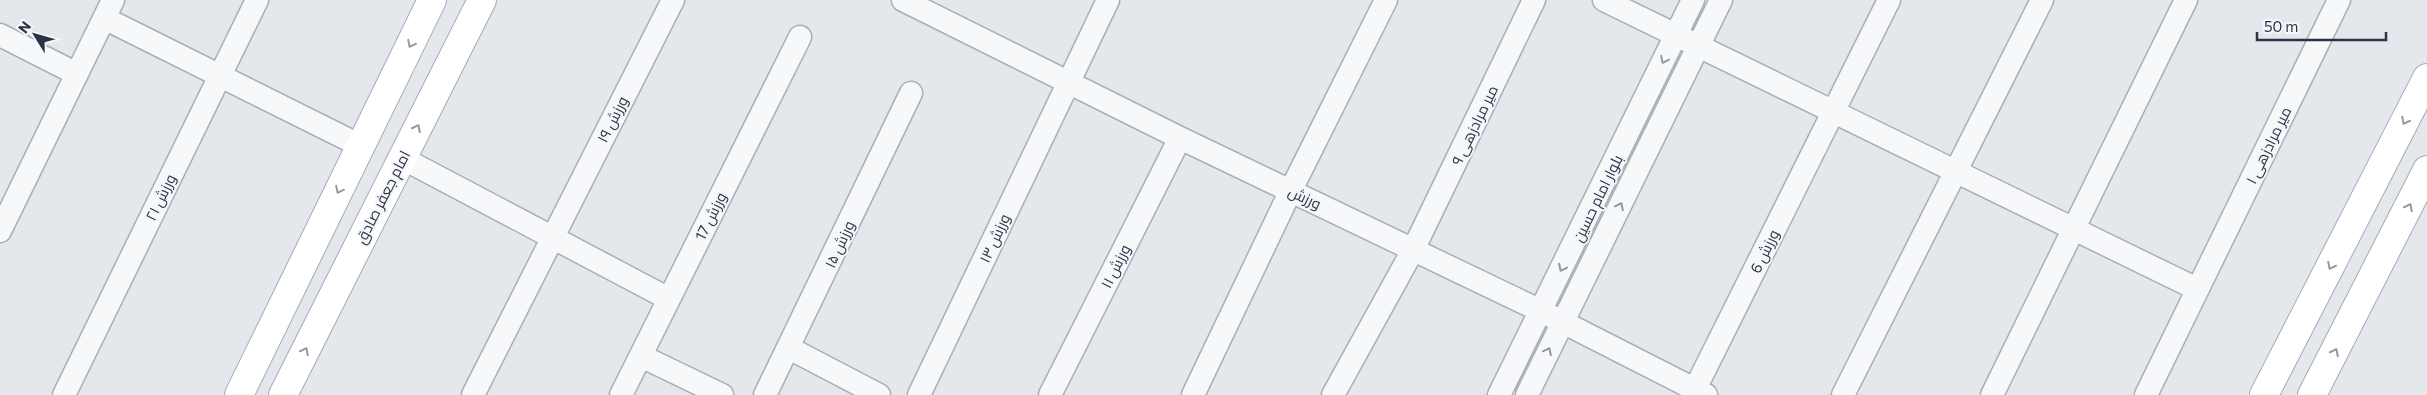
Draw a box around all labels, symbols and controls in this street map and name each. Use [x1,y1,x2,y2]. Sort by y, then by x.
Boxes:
north arrow [10,10,60,60]
scale bar [2257,10,2386,42]
text: 50 m [2264,17,2298,35]
text: N [14,18,34,36]
one-way arrow [406,39,417,48]
one-way arrow [1660,54,1670,63]
street label: میر مرادزهی ۹ [1447,82,1503,169]
street label: ورزش ۱۹ [593,93,633,146]
street label: میر مرادزهی ۱ [2242,104,2296,187]
one-way arrow [2401,116,2411,125]
one-way arrow [411,124,421,133]
street label: امام جعفر صادق [351,147,415,247]
street label: بلوار امام حسین [1568,152,1628,245]
street label: ورزش ۲۱ [141,171,181,224]
street label: ورزش [1285,181,1324,214]
one-way arrow [335,185,346,194]
street label: ورزش 17 [690,189,731,244]
one-way arrow [1614,202,1625,211]
one-way arrow [2403,203,2413,212]
street label: ورزش ۱۳ [975,211,1015,266]
street label: ورزش ۱۵ [820,218,860,271]
street label: ورزش 6 [1746,226,1784,277]
street label: ورزش ۱۱ [1096,241,1135,292]
one-way arrow [2327,261,2337,270]
one-way arrow [1558,263,1568,272]
one-way arrow [1542,347,1552,356]
one-way arrow [299,348,309,357]
one-way arrow [2329,348,2339,357]

